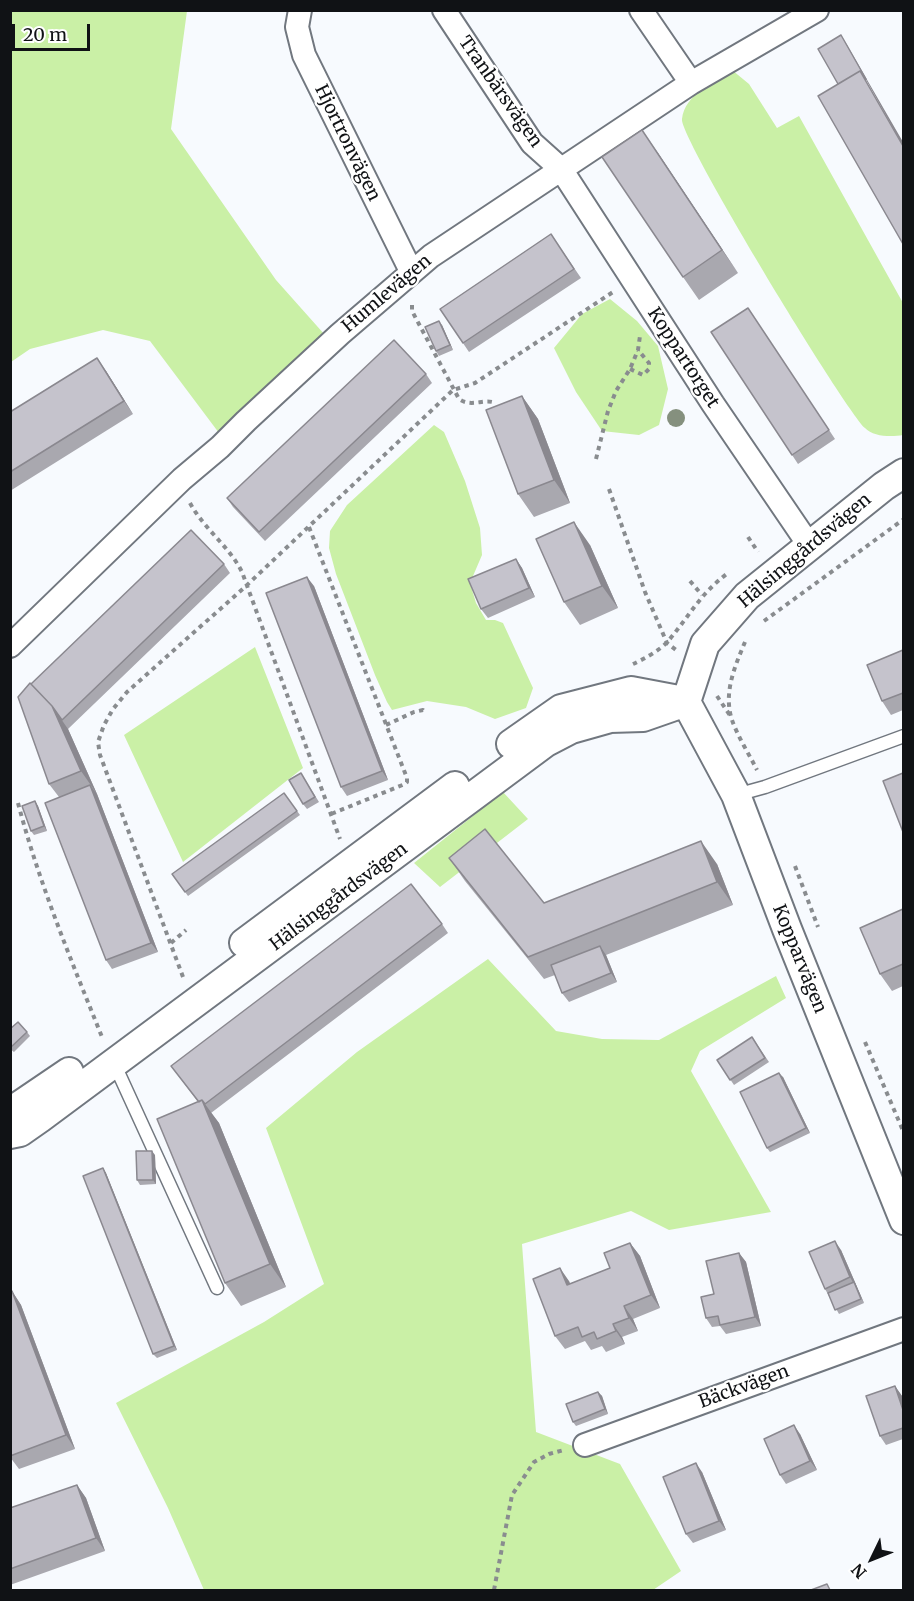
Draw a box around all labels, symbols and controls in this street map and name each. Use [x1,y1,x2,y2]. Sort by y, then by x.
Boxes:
scale bar [15,12,93,50]
text: 20 m [23,23,67,46]
street label: Tranbärsvägen [454,32,546,152]
street label: Hjortronvägen [310,81,384,205]
street label: Humlevägen [338,250,436,338]
street label: Koppartorget [643,304,723,412]
street label: Hälsinggårdsvägen [734,489,876,613]
street label: Hälsinggårdsvägen [266,838,412,956]
street label: Kopparvägen [767,901,831,1017]
street label: Bäckvägen [696,1361,792,1413]
north arrow [842,1529,902,1589]
text: N [847,1560,870,1583]

